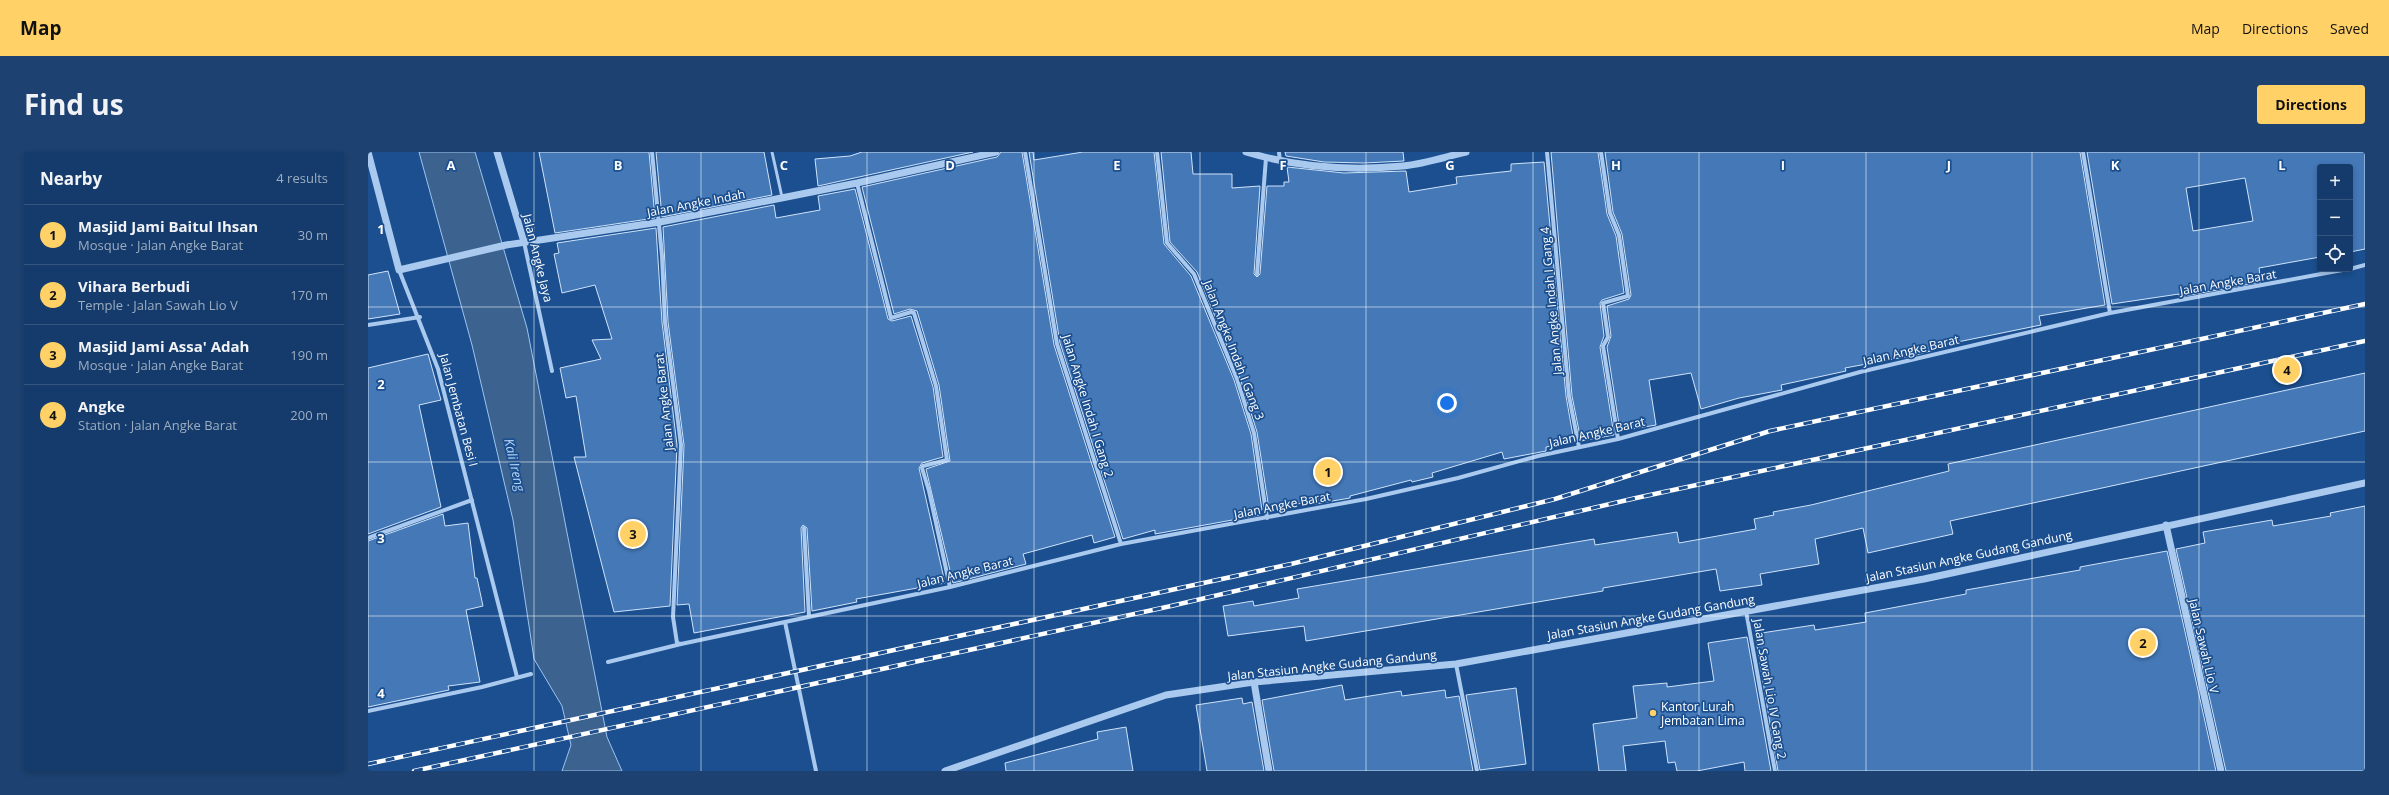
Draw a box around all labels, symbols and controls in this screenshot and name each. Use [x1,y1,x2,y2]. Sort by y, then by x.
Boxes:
text: Map [20,15,61,41]
text: Map [2191,19,2220,38]
text: Directions [2242,19,2308,38]
text: Saved [2330,19,2369,38]
text: Find us [24,85,124,123]
button: Directions [2257,85,2365,124]
text: A [447,156,456,174]
text: B [614,156,623,174]
text: C [780,156,788,174]
text: D [945,156,955,174]
text: E [1113,156,1121,174]
text: F [1279,156,1287,174]
text: G [1445,156,1455,174]
text: H [1611,156,1621,174]
text: I [1781,156,1785,174]
text: J [1946,156,1951,174]
text: K [2111,156,2120,174]
text: L [2278,156,2286,174]
map controls [2317,164,2353,272]
button: + [2317,164,2353,200]
text: Nearby [40,167,102,190]
text: 4 results [276,169,328,187]
street label: Jalan Angke Indah [644,185,747,221]
button: − [2317,200,2353,236]
street label: Jalan Angke Jaya [519,211,557,304]
text: Masjid Jami Baitul Ihsan [78,216,258,236]
text: 1 [377,220,385,238]
text: 1 [49,226,57,244]
text: 30 m [298,226,328,244]
street label: Jalan Angke Indah I Gang 4 [1536,226,1566,377]
text: Mosque · Jalan Angke Barat [78,236,243,254]
button: locate [2317,236,2353,272]
street label: Jalan Angke Barat [2177,265,2278,299]
text: Vihara Berbudi [78,276,190,296]
street label: Jalan Angke Indah I Gang 3 [1199,277,1269,423]
text: 2 [49,286,57,304]
text: 170 m [290,286,328,304]
text: Temple · Jalan Sawah Lio V [78,296,238,314]
street label: Jalan Angke Barat [1860,331,1961,370]
street label: Jalan Angke Indah I Gang 2 [1058,332,1118,480]
text: Masjid Jami Assa' Adah [78,336,249,356]
text: 3 [49,346,57,364]
text: 190 m [290,346,328,364]
street label: Jalan Jembatan Besi I [435,351,482,468]
street label: Jalan Angke Barat [650,352,678,453]
pin: 4 [2274,355,2300,385]
text: Mosque · Jalan Angke Barat [78,356,243,374]
text: 2 [377,375,385,393]
your location [1437,393,1457,413]
text: Angke [78,396,125,416]
text: 4 [49,406,57,424]
text: 200 m [290,406,328,424]
street label: Jalan Angke Barat [1546,413,1647,452]
text: Station · Jalan Angke Barat [78,416,237,434]
water label: Kali Ireng [500,437,530,495]
pin: 1 [1315,457,1341,487]
street label: Jalan Angke Barat [1231,487,1332,523]
pin: 3 [620,519,646,549]
street label: Jalan Stasiun Angke Gudang Gandung [1863,526,2074,586]
text: 3 [377,529,385,547]
street label: Jalan Angke Barat [914,552,1015,592]
street label: Jalan Stasiun Angke Gudang Gandung [1545,590,1756,644]
street label: Jalan Sawah Lio V [2185,596,2223,696]
street label: Jalan Sawah Lio IV Gang 2 [1749,616,1791,761]
pin: 2 [2130,628,2156,658]
street label: Jalan Stasiun Angke Gudang Gandung [1226,646,1438,685]
text: 4 [377,684,385,702]
place label: Kantor Lurah Jembatan Lima [1660,698,1745,729]
marker: Kantor Lurah Jembatan Lima [1648,708,1658,718]

